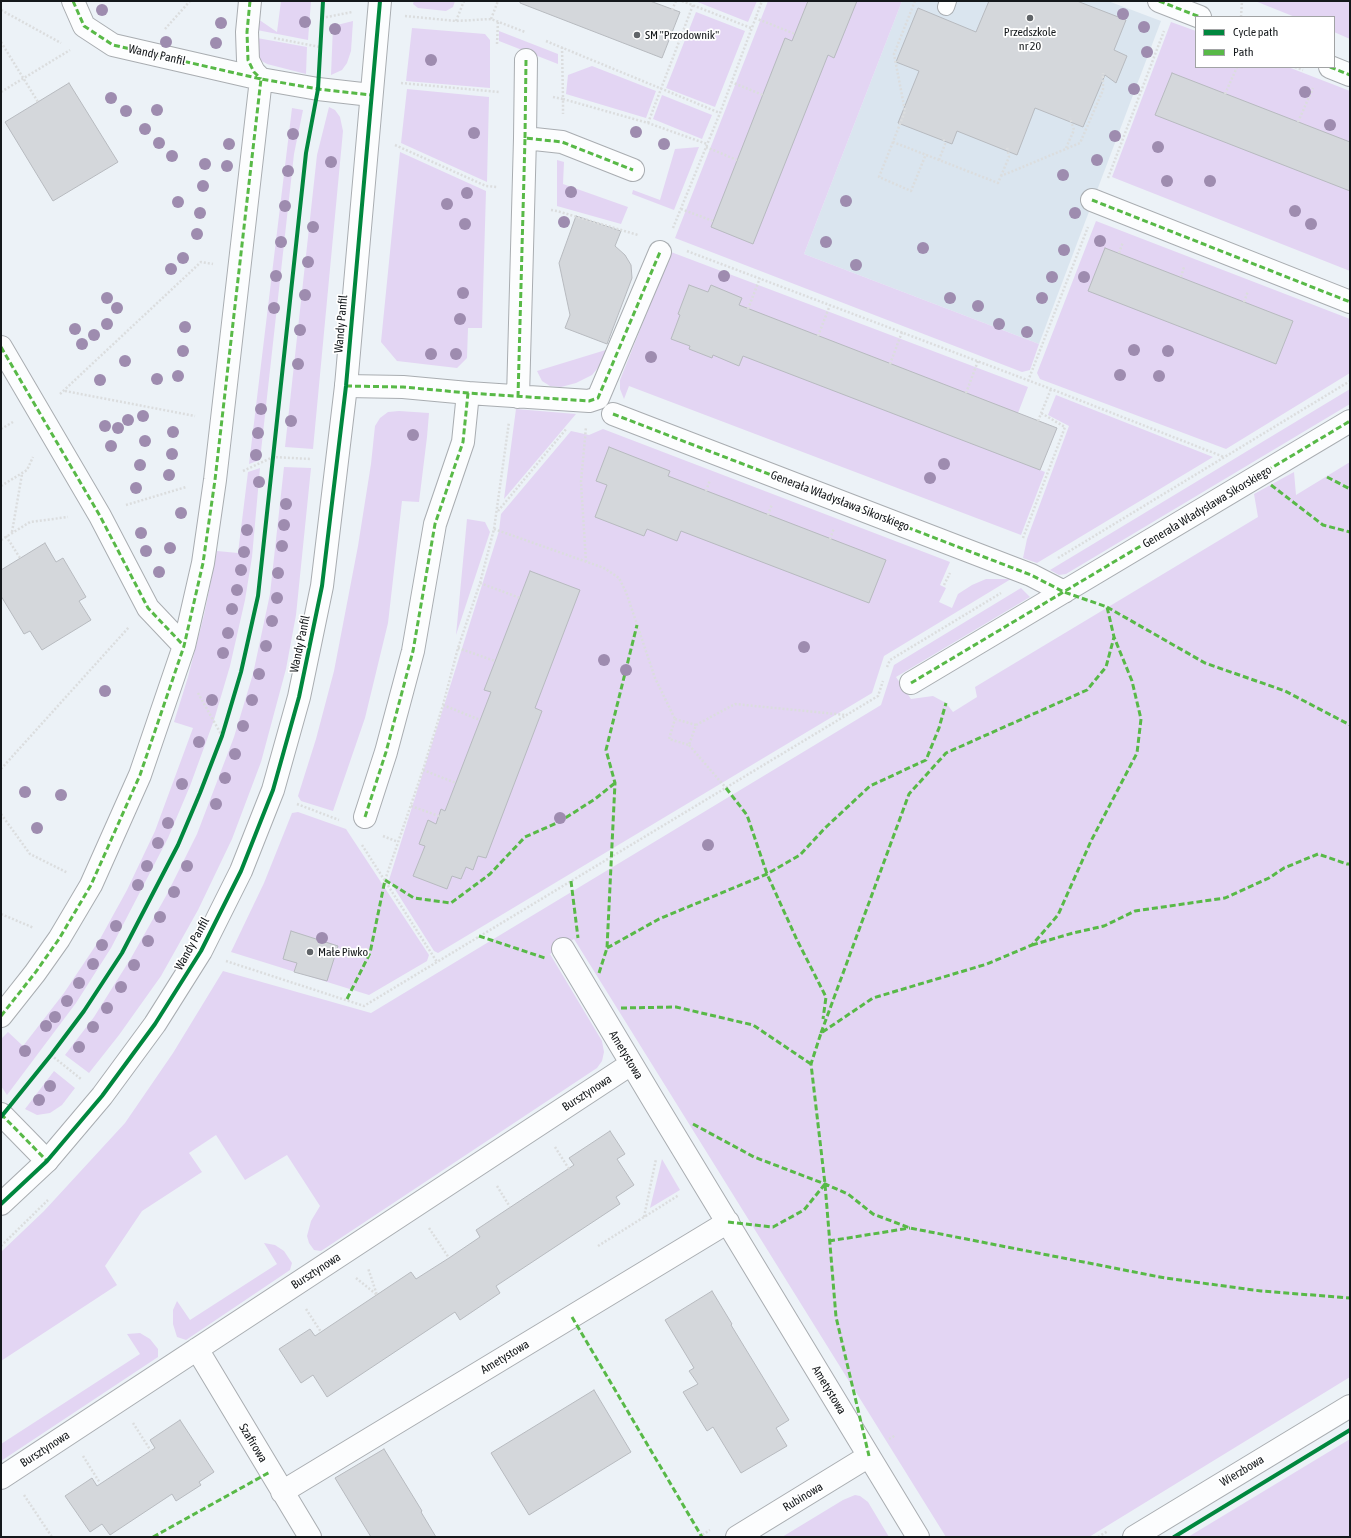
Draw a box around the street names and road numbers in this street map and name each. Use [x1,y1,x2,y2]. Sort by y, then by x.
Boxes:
street label: Wandy Panfil [127,41,187,69]
street label: Wandy Panfil [331,294,351,354]
street label: Generała Władysława Sikorskiego [1140,463,1274,551]
street label: Generała Władysława Sikorskiego [768,468,912,534]
street label: Wandy Panfil [287,614,313,674]
street label: Wandy Panfil [172,915,212,973]
street label: Ametystowa [606,1028,646,1082]
street label: Bursztynowa [560,1072,614,1114]
street label: Bursztynowa [289,1250,343,1292]
street label: Ametystowa [478,1337,532,1377]
street label: Ametystowa [809,1363,849,1417]
street label: Szafirowa [236,1421,270,1465]
street label: Bursztynowa [18,1428,72,1470]
street label: Wierzbowa [1217,1452,1267,1490]
street label: Rubinowa [780,1479,826,1515]

